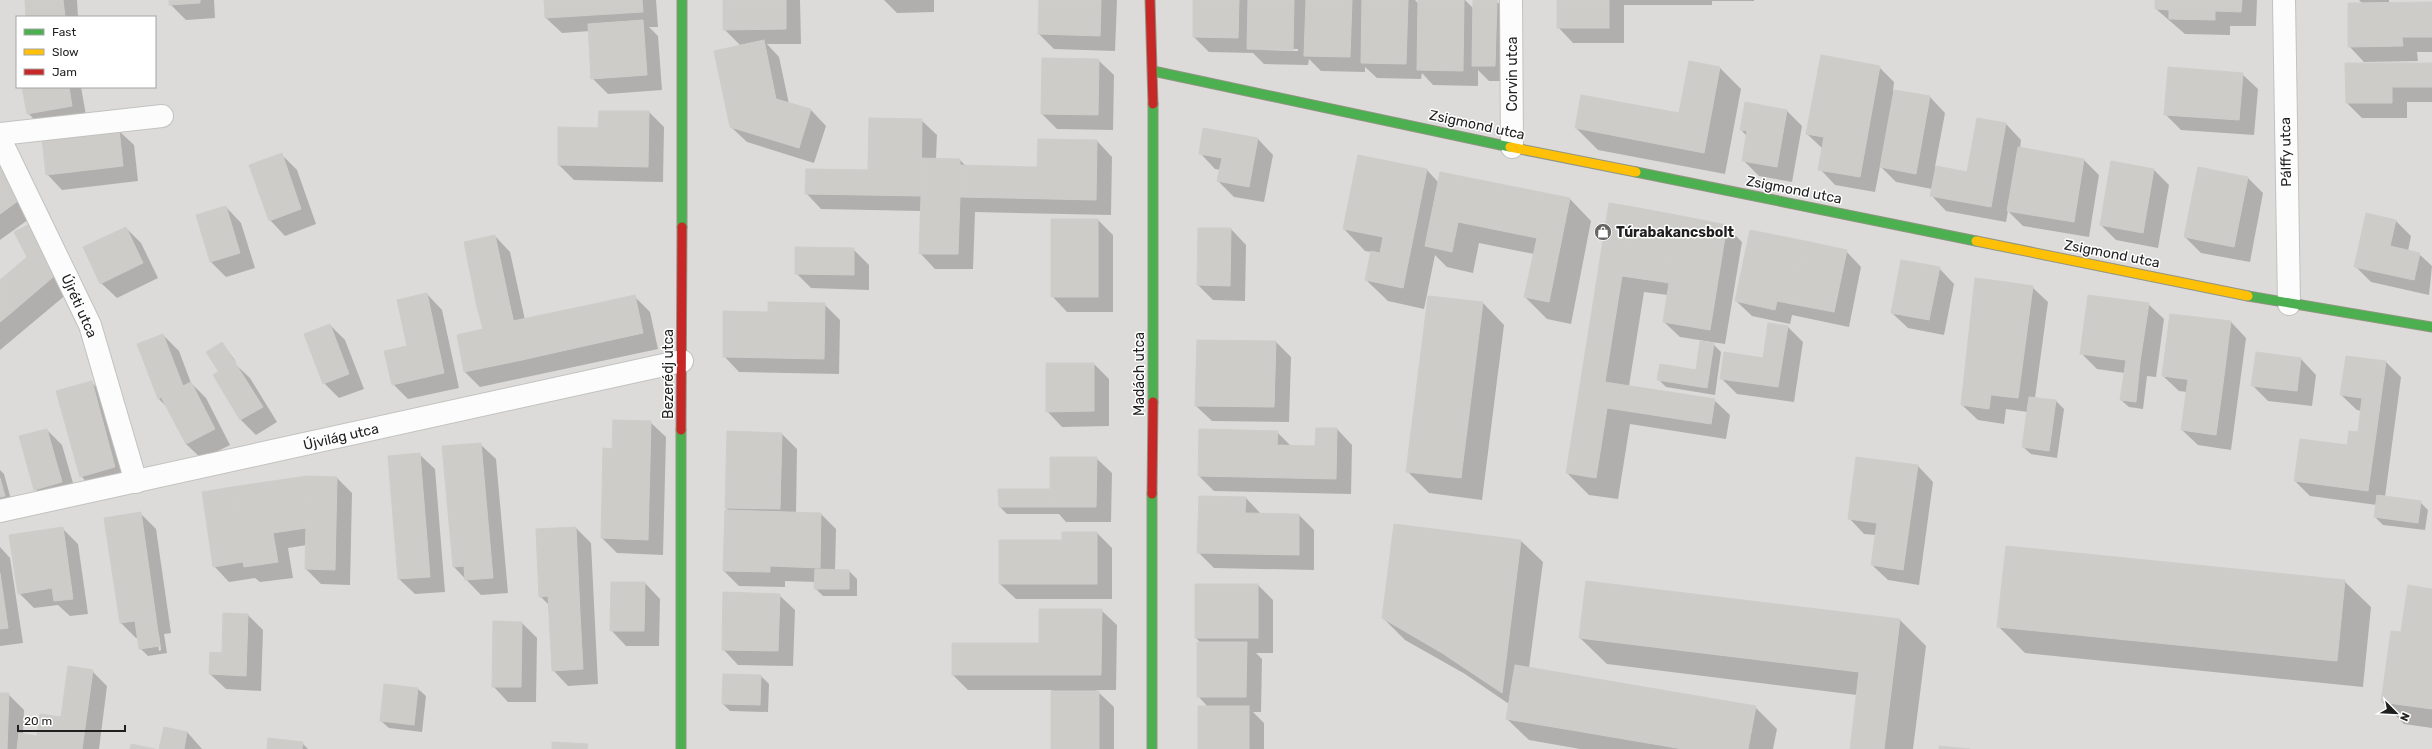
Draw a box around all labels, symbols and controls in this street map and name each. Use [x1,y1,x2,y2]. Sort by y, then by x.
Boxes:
legend [16,16,156,88]
text: Fast [52,25,76,39]
street label: Corvin utca [1504,36,1521,112]
text: Slow [52,45,79,59]
text: Jam [52,65,77,79]
street label: Zsigmond utca [1428,107,1526,143]
street label: Pálffy utca [2277,117,2295,187]
street label: Zsigmond utca [1745,172,1843,208]
shop icon: Túrabakancsbolt [1593,222,1613,242]
place label: Túrabakancsbolt [1616,224,1734,241]
street label: Zsigmond utca [2063,236,2161,272]
street label: Újréti utca [57,271,102,341]
street label: Bezerédj utca [660,329,677,419]
street label: Madách utca [1131,332,1148,416]
street label: Újvilág utca [301,419,380,454]
north arrow [2376,693,2416,733]
scale bar [18,707,125,733]
text: N [2397,711,2412,723]
text: 20 m [24,714,52,728]

